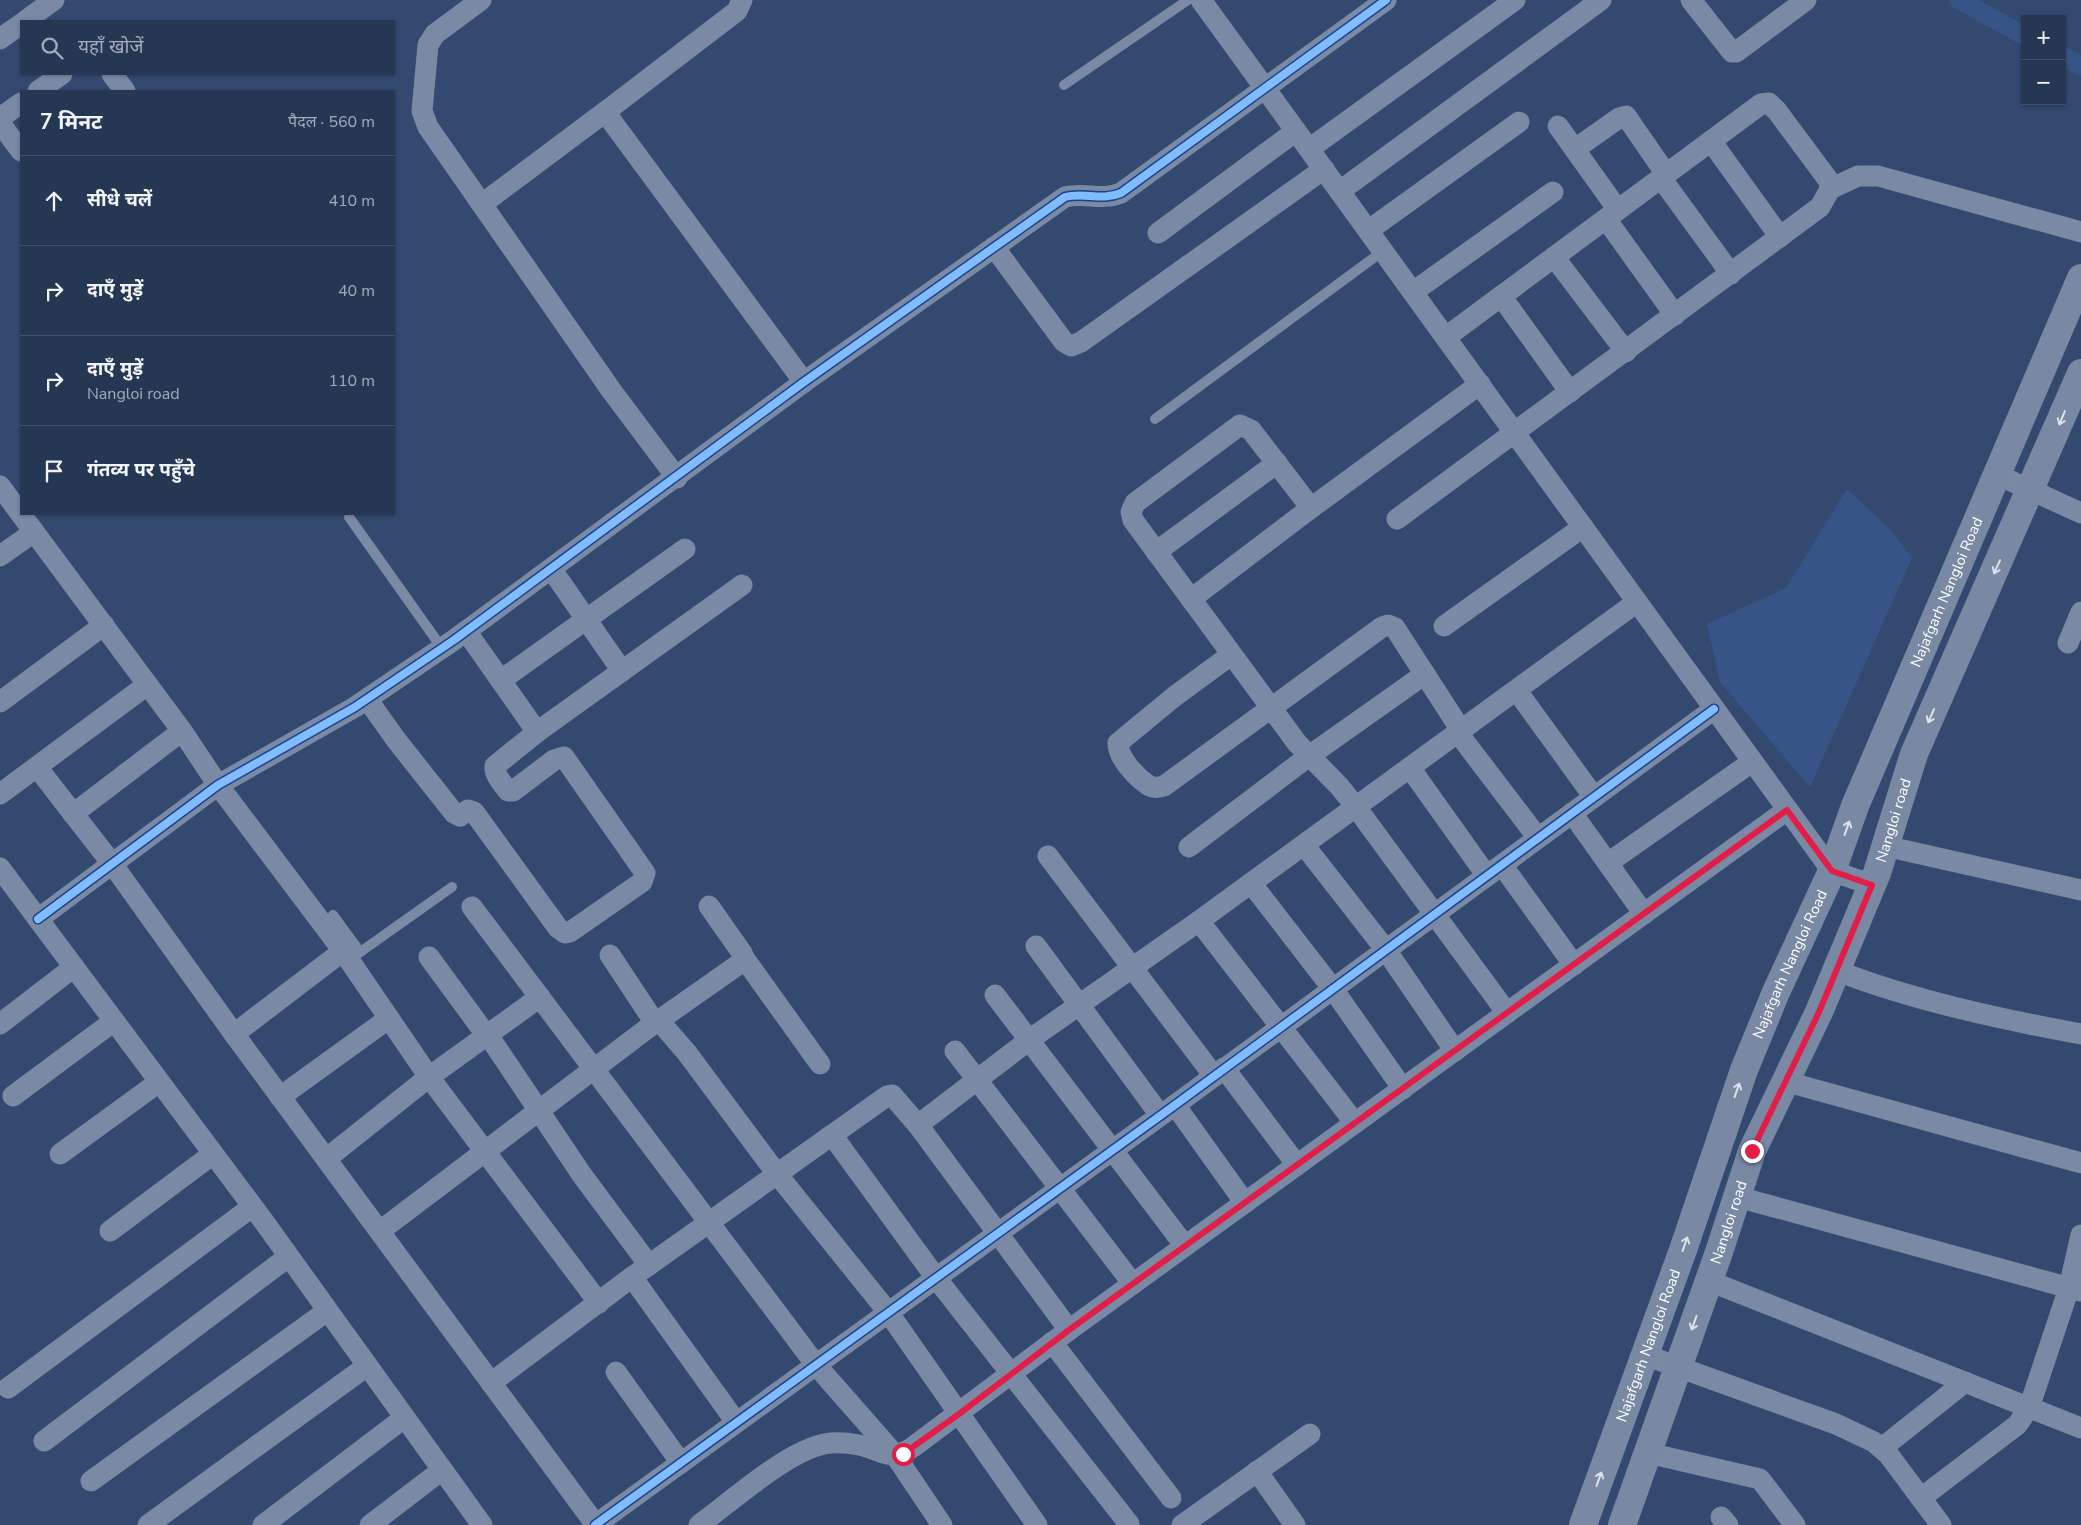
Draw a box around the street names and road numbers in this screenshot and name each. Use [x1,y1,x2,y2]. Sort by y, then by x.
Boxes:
street label: Najafgarh Nangloi Road [1906,514,1988,670]
street label: Nangloi road [1871,776,1916,865]
street label: Najafgarh Nangloi Road [1748,886,1832,1042]
street label: Nangloi road [1706,1178,1752,1267]
street label: Najafgarh Nangloi Road [1611,1266,1685,1425]

